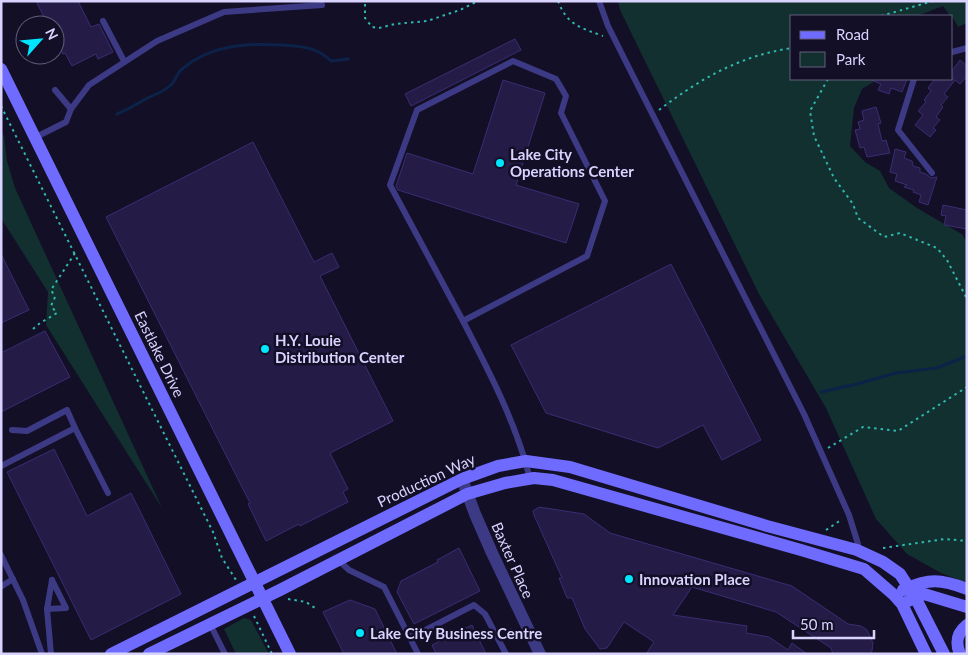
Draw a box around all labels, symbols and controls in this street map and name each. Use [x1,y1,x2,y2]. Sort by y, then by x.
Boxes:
north arrow [15,15,65,65]
legend [790,15,953,80]
text: N [42,25,62,43]
text: Road [836,25,869,43]
text: Park [836,50,866,68]
place label: Lake City Operations Center [510,145,634,180]
marker: Lake City Operations Center [494,157,506,169]
street label: Eastlake Drive [131,308,189,400]
place label: H.Y. Louie Distribution Center [275,331,405,366]
marker: H.Y. Louie Distribution Center [259,343,271,355]
street label: Production Way [374,449,478,511]
street label: Baxter Place [488,519,538,601]
place label: Innovation Place [639,570,750,588]
marker: Innovation Place [623,573,635,585]
scale bar [793,608,874,640]
text: 50 m [800,615,834,633]
place label: Lake City Business Centre [370,624,542,642]
marker: Lake City Business Centre [354,627,366,639]

